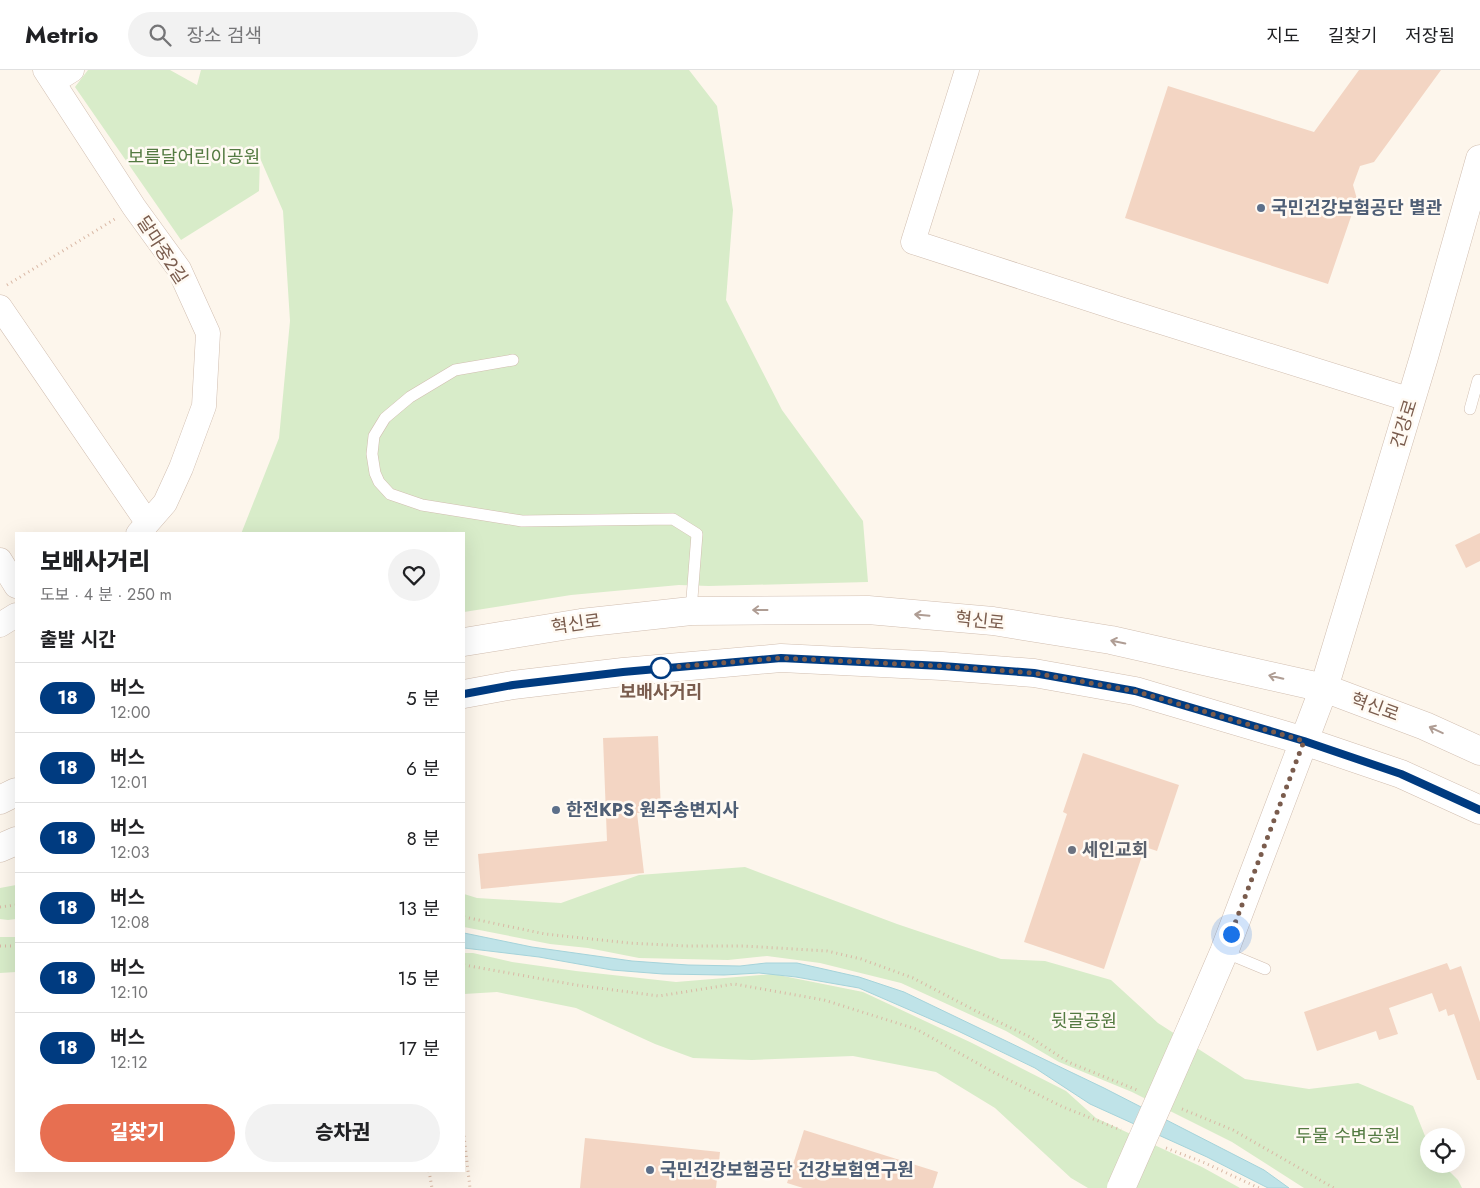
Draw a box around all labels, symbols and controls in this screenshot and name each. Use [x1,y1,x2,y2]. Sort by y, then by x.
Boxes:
search box [128,12,478,57]
text: Metrio [25,17,98,52]
icon: search [146,21,174,49]
text: 장소 검색 [186,22,262,49]
text: 지도 [1267,23,1300,49]
text: 길찾기 [1328,23,1377,49]
text: 저장됨 [1405,23,1455,49]
park label: 보름달어린이공원 [128,144,260,170]
place label: 국민건강보험공단 별관 [1271,195,1442,221]
marker: 국민건강보험공단 별관 [1255,202,1267,214]
street label: 달마중2길 [130,211,194,289]
street label: 건강로 [1384,396,1424,452]
text: 보배사거리 [40,544,150,579]
button: heart [388,549,440,601]
text: 도보 · 4 분 · 250 m [40,583,172,606]
one-way arrow [752,605,768,615]
street label: 혁신로 [954,605,1006,637]
street label: 혁신로 [550,608,602,640]
one-way arrow [915,610,931,620]
text: 출발 시간 [40,626,116,653]
one-way arrow [1110,636,1126,646]
marker: 보배사거리 [650,657,672,679]
one-way arrow [1269,672,1285,682]
text: 버스 [110,674,145,701]
place label: 보배사거리 [620,679,702,705]
text: 18 [57,685,78,711]
text: 5 분 [406,685,440,712]
street label: 혁신로 [1347,686,1403,728]
text: 12:00 [110,701,150,724]
one-way arrow [1429,725,1444,735]
text: 버스 [110,744,145,771]
text: 18 [57,755,78,781]
text: 6 분 [406,755,440,782]
text: 12:01 [110,771,148,794]
place label: 한전KPS 원주송변지사 [566,797,739,823]
marker: 한전KPS 원주송변지사 [550,804,562,816]
text: 버스 [110,814,145,841]
text: 18 [57,825,78,851]
text: 8 분 [406,825,440,852]
place label: 세인교회 [1082,837,1148,863]
text: 12:03 [110,841,149,864]
marker: 세인교회 [1066,844,1078,856]
text: 버스 [110,884,145,911]
text: 18 [57,895,78,921]
text: 13 분 [398,895,440,922]
text: 12:08 [110,911,149,934]
your location [1219,922,1244,947]
text: 버스 [110,954,145,981]
text: 18 [57,965,78,991]
text: 15 분 [398,965,440,992]
text: 12:10 [110,981,148,1004]
park label: 뒷골공원 [1051,1008,1117,1034]
text: 버스 [110,1024,145,1051]
text: 18 [57,1035,78,1061]
text: 17 분 [398,1035,440,1062]
text: 12:12 [110,1051,147,1074]
button: 길찾기 [40,1104,235,1162]
button: 승차권 [245,1104,440,1162]
park label: 두물 수변공원 [1296,1123,1400,1149]
map controls [1420,1128,1465,1173]
button: locate [1420,1128,1465,1173]
place label: 국민건강보험공단 건강보험연구원 [660,1157,914,1183]
marker: 국민건강보험공단 건강보험연구원 [644,1164,656,1176]

